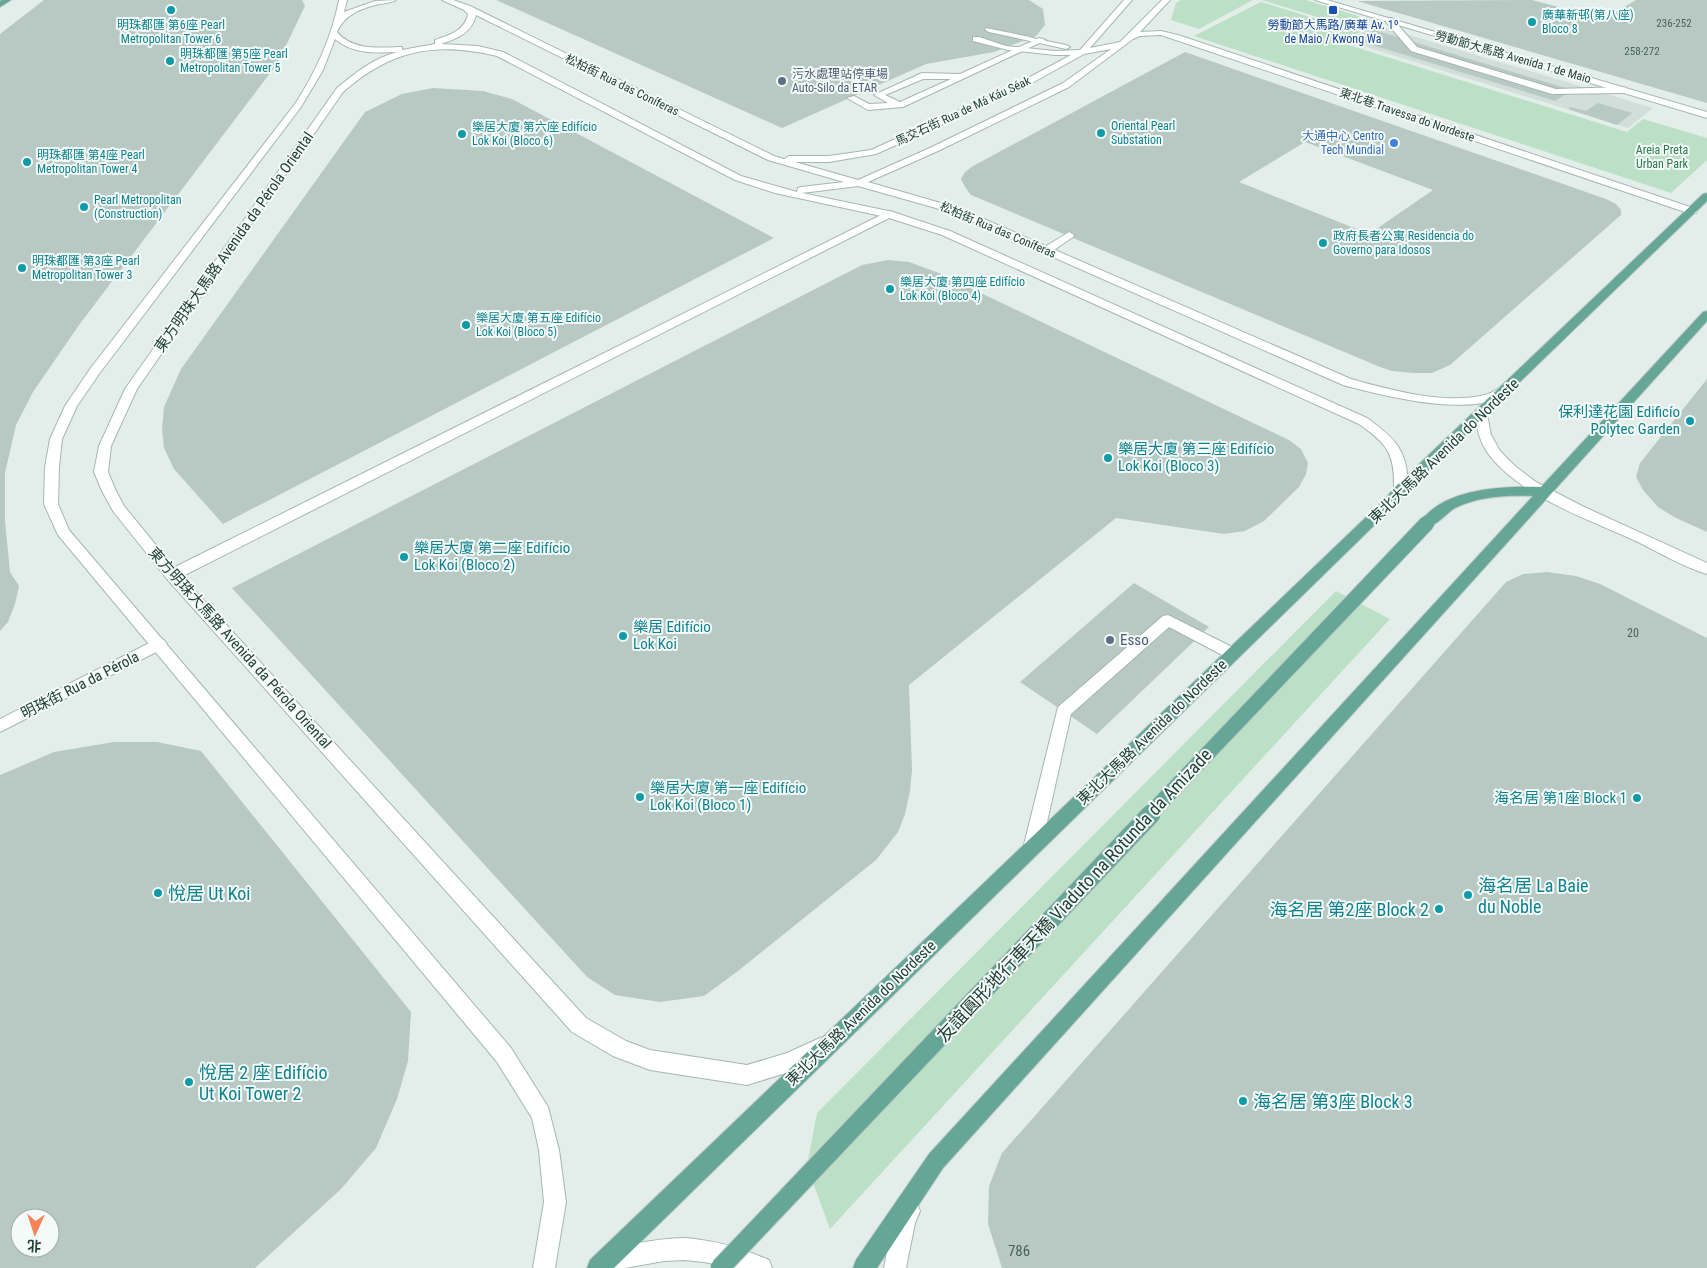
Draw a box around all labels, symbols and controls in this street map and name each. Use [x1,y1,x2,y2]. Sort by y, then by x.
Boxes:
marker: 明珠都匯 第6座 Pearl Metropolitan Tower 6 [165,4,177,16]
marker: 勞動節大馬路/廣華 Av. 1º de Maio / Kwong Wa [1327,4,1339,16]
place label: 廣華新邨(第八座) Bloco 8 [1542,8,1634,36]
marker: 廣華新邨(第八座) Bloco 8 [1526,16,1538,28]
house number: 236-252 [1656,17,1692,30]
place label: 明珠都匯 第6座 Pearl Metropolitan Tower 6 [117,18,225,46]
place label: 勞動節大馬路/廣華 Av. 1º de Maio / Kwong Wa [1267,18,1399,46]
street label: 勞動節大馬路 Avenida 1 de Maio [1433,28,1593,86]
house number: 258-272 [1624,45,1660,58]
place label: 明珠都匯 第5座 Pearl Metropolitan Tower 5 [180,47,288,75]
street label: 松柏街 Rua das Coníferas [563,51,681,119]
marker: 明珠都匯 第5座 Pearl Metropolitan Tower 5 [164,55,176,67]
place label: 污水處理站停車場 Auto-Silo da ETAR [792,67,888,95]
street label: 馬交石街 Rua de Má Káu Séak [893,73,1033,148]
marker: 污水處理站停車場 Auto-Silo da ETAR [776,75,788,87]
street label: 東北巷 Travessa do Nordeste [1338,85,1477,145]
place label: Oriental Pearl Substation [1111,119,1175,147]
place label: 樂居大廈 第六座 Edifício Lok Koi (Bloco 6) [472,120,597,148]
marker: Oriental Pearl Substation [1095,127,1107,139]
street label: 東方明珠大馬路 Avenida da Pérola Oriental [151,128,317,356]
marker: 樂居大廈 第六座 Edifício Lok Koi (Bloco 6) [456,128,468,140]
place label: 大通中心 Centro Tech Mundial [1302,129,1384,157]
marker: 大通中心 Centro Tech Mundial [1388,137,1400,149]
park label: Areia Preta Urban Park [1636,143,1689,171]
place label: 明珠都匯 第4座 Pearl Metropolitan Tower 4 [37,148,145,176]
marker: 明珠都匯 第4座 Pearl Metropolitan Tower 4 [21,156,33,168]
place label: Pearl Metropolitan (Construction) [94,193,182,221]
street label: 松柏街 Rua das Coníferas [938,199,1058,261]
marker: Pearl Metropolitan (Construction) [78,201,90,213]
place label: 政府長者公寓 Residencia do Governo para Idosos [1333,229,1474,257]
marker: 政府長者公寓 Residencia do Governo para Idosos [1317,237,1329,249]
place label: 明珠都匯 第3座 Pearl Metropolitan Tower 3 [32,254,140,282]
marker: 明珠都匯 第3座 Pearl Metropolitan Tower 3 [16,262,28,274]
place label: 樂居大廈 第四座 Edifício Lok Koi (Bloco 4) [900,275,1025,303]
marker: 樂居大廈 第四座 Edifício Lok Koi (Bloco 4) [884,283,896,295]
place label: 樂居大廈 第五座 Edifício Lok Koi (Bloco 5) [476,311,601,339]
marker: 樂居大廈 第五座 Edifício Lok Koi (Bloco 5) [460,319,472,331]
street label: 東北大馬路 Avenida do Nordeste [1365,375,1523,527]
place label: 保利達花園 Edificío Polytec Garden [1558,403,1680,438]
marker: 保利達花園 Edificío Polytec Garden [1684,415,1696,427]
place label: 樂居大廈 第三座 Edifício Lok Koi (Bloco 3) [1118,440,1274,475]
marker: 樂居大廈 第三座 Edifício Lok Koi (Bloco 3) [1102,452,1114,464]
place label: 樂居大廈 第二座 Edifício Lok Koi (Bloco 2) [414,539,570,574]
street label: 東方明珠大馬路 Avenida da Pérola Oriental [145,544,335,752]
marker: 樂居大廈 第二座 Edifício Lok Koi (Bloco 2) [398,551,410,563]
place label: 樂居 Edifício Lok Koi [633,618,711,653]
house number: 20 [1627,626,1639,640]
marker: 樂居 Edifício Lok Koi [617,630,629,642]
place label: Esso [1120,631,1149,649]
marker: Esso [1104,634,1116,646]
street label: 明珠街 Rua da Pérola [18,647,142,723]
street label: 東北大馬路 Avenida do Nordeste [1073,656,1231,808]
street label: 友誼圓形地行車天橋 Viaduto na Rotunda da Amizade [932,744,1216,1046]
place label: 樂居大廈 第一座 Edifício Lok Koi (Bloco 1) [650,779,806,814]
place label: 海名居 第1座 Block 1 [1494,789,1627,807]
marker: 樂居大廈 第一座 Edifício Lok Koi (Bloco 1) [634,791,646,803]
marker: 海名居 第1座 Block 1 [1631,792,1643,804]
place label: 海名居 La Baie du Noble [1478,875,1588,917]
place label: 悅居 Ut Koi [168,883,250,904]
marker: 悅居 Ut Koi [152,887,164,899]
marker: 海名居 La Baie du Noble [1462,889,1474,901]
place label: 海名居 第2座 Block 2 [1269,899,1429,920]
marker: 海名居 第2座 Block 2 [1433,903,1445,915]
street label: 東北大馬路 Avenida do Nordeste [782,937,940,1089]
place label: 悅居 2 座 Edifício Ut Koi Tower 2 [199,1062,328,1104]
marker: 悅居 2 座 Edifício Ut Koi Tower 2 [183,1076,195,1088]
place label: 海名居 第3座 Block 3 [1253,1091,1413,1112]
marker: 海名居 第3座 Block 3 [1237,1095,1249,1107]
north arrow [10,1208,60,1258]
text: 北 [27,1238,42,1254]
house number: 786 [1008,1242,1030,1260]

